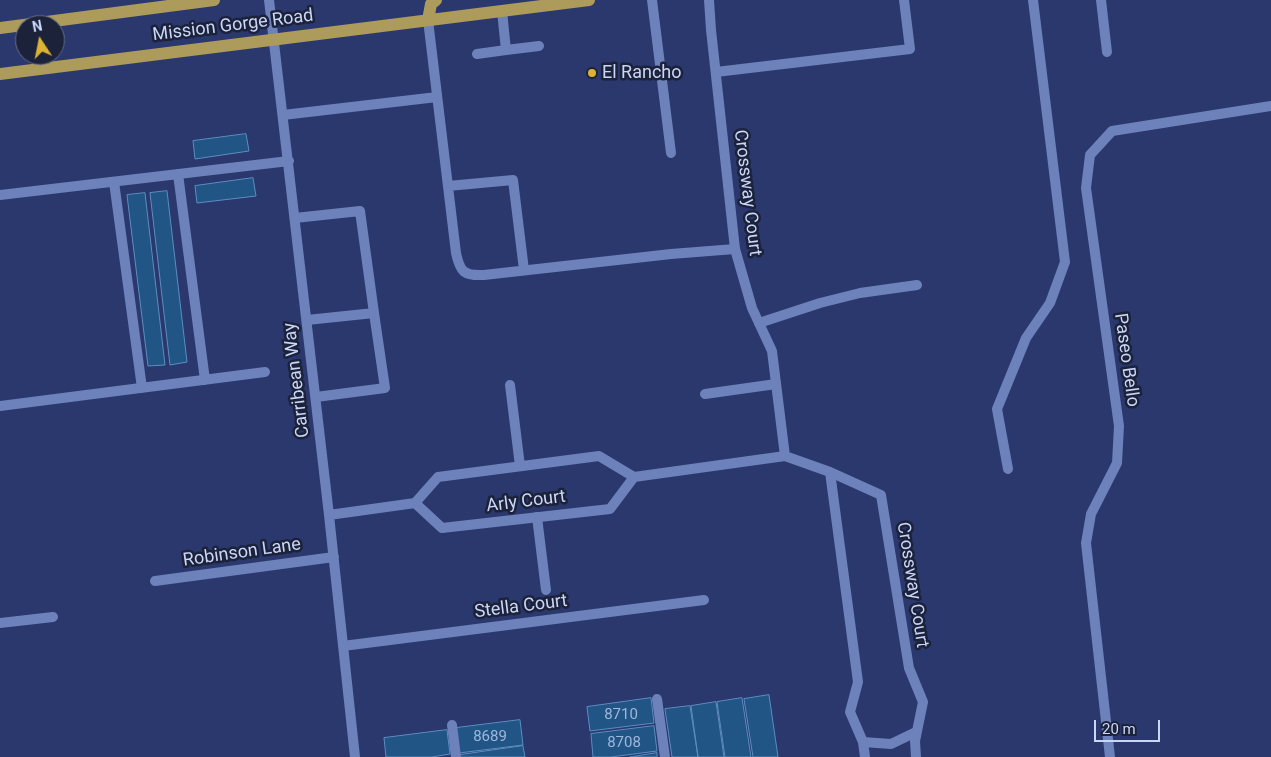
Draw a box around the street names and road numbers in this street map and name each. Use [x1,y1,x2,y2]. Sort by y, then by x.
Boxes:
street label: Mission Gorge Road [151,5,315,47]
street label: Crossway Court [729,129,765,257]
street label: Paseo Bello [1109,312,1143,408]
street label: Carribean Way [279,321,315,439]
street label: Arly Court [485,486,567,518]
street label: Crossway Court [891,521,933,649]
street label: Robinson Lane [182,534,302,572]
street label: Stella Court [473,591,569,623]

